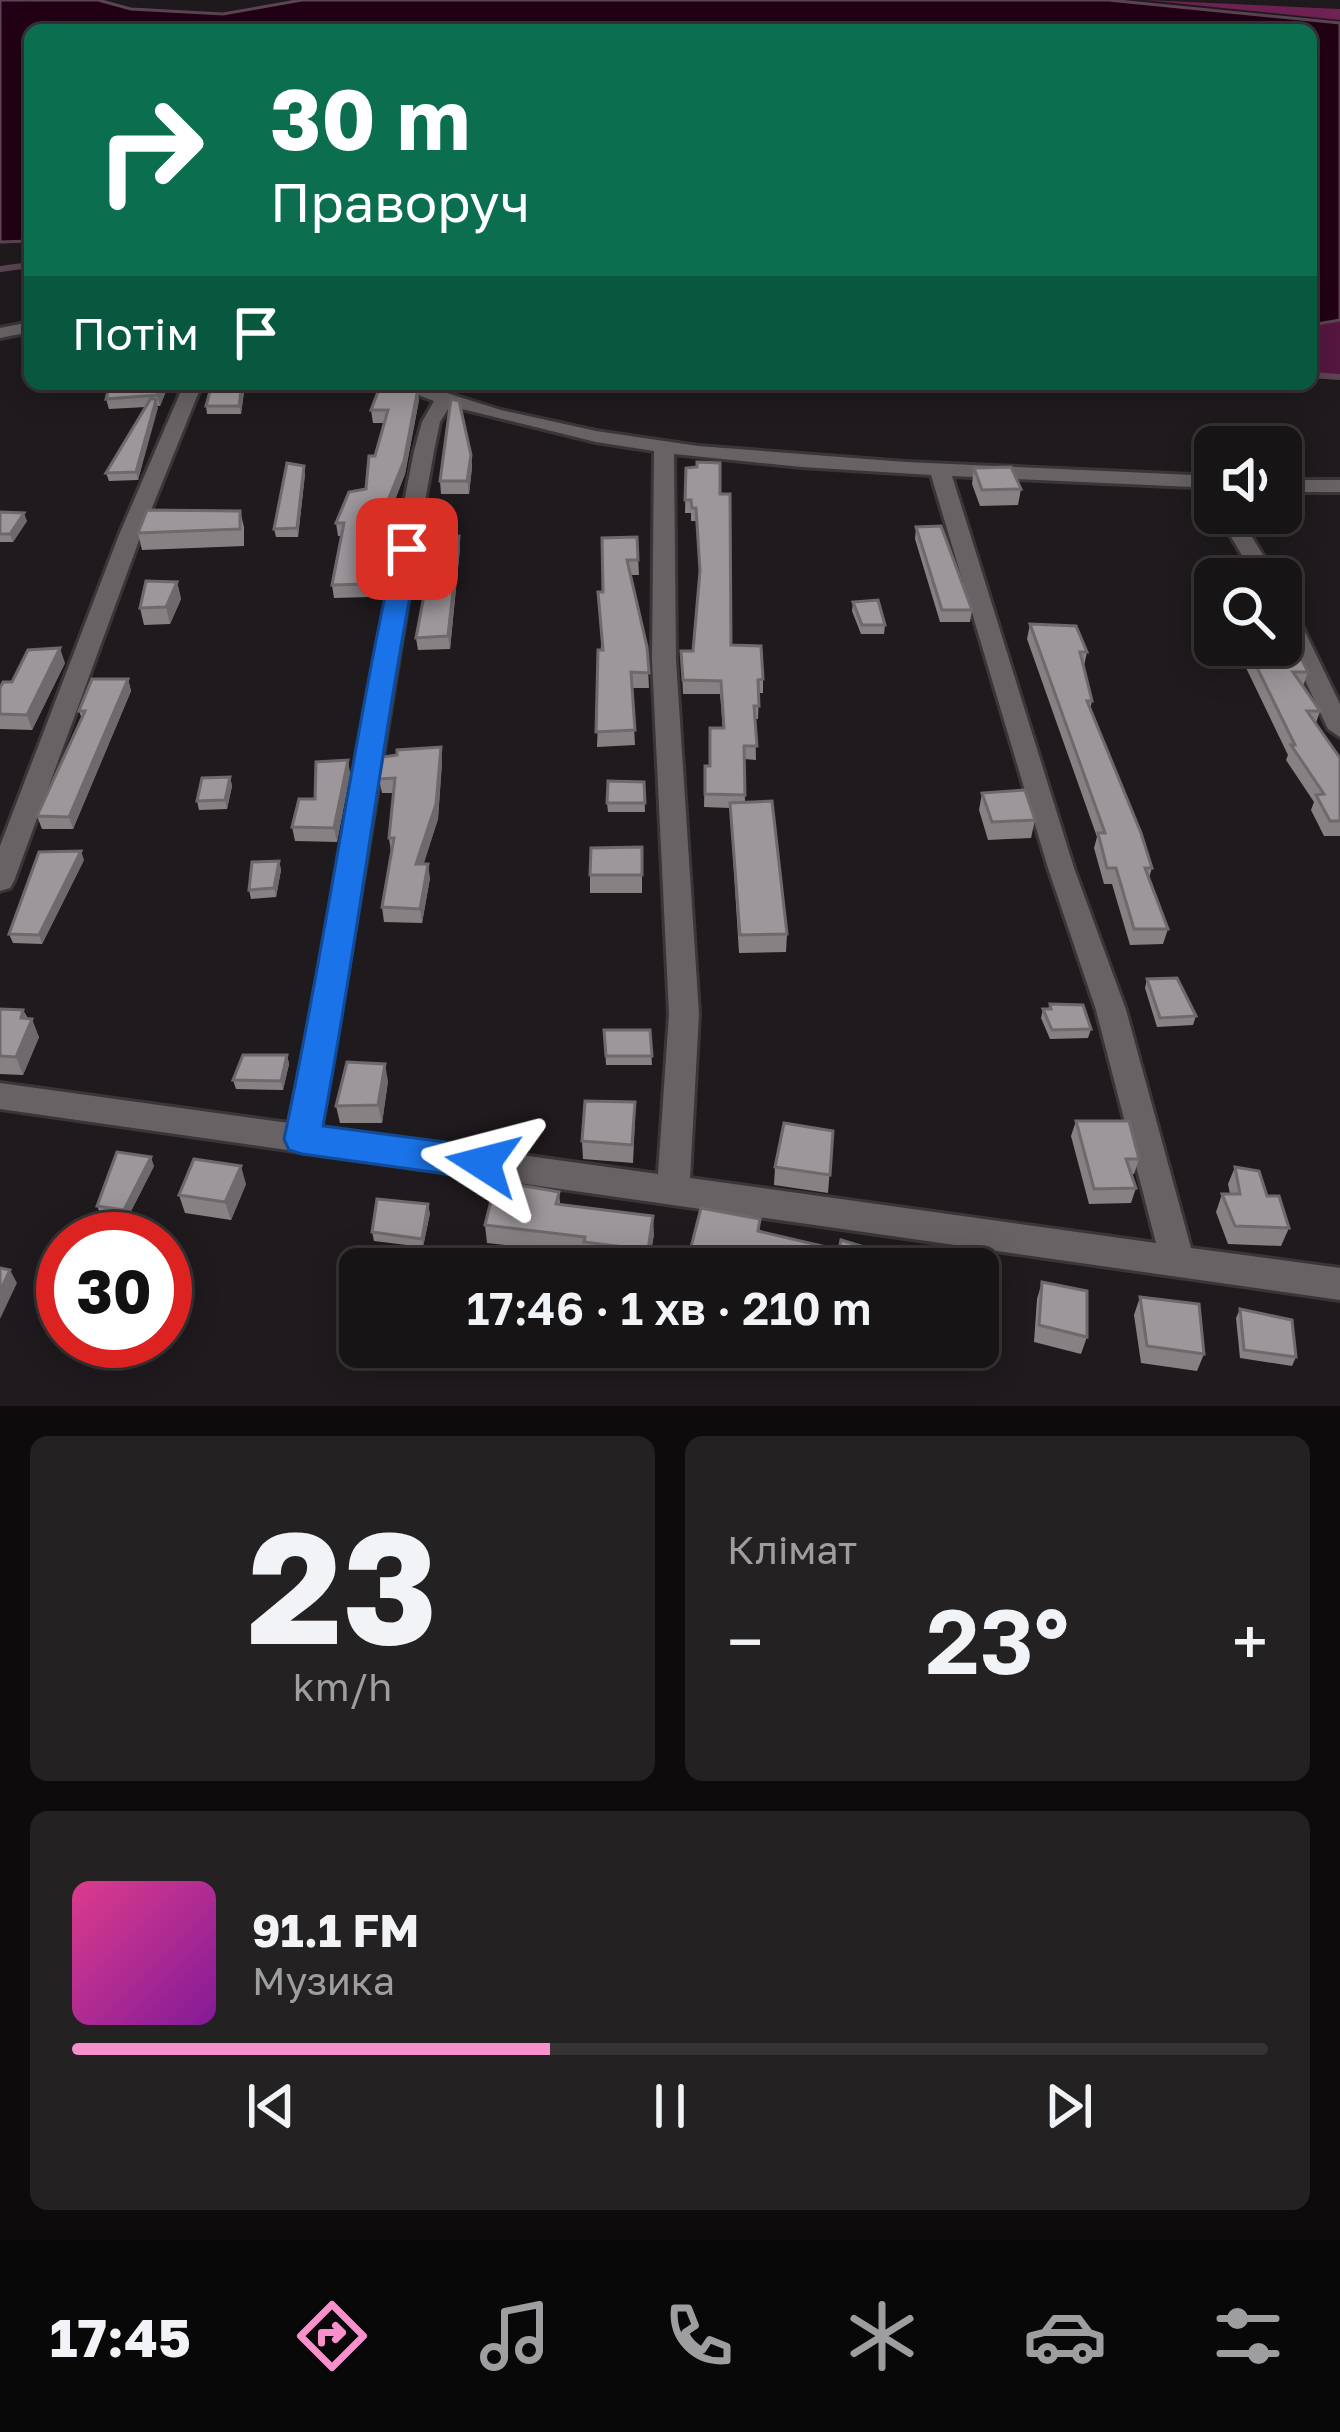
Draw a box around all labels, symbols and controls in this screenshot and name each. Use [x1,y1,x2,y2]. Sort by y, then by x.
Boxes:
text: 30 m [270,68,470,168]
icon: right [72,72,228,228]
text: Праворуч [270,169,530,234]
icon: arrive [223,300,289,366]
text: Потім [72,306,199,360]
map controls [1194,426,1302,666]
button: sound [1194,426,1302,534]
pin [356,498,458,600]
icon: arrive [374,516,440,582]
button: search [1194,558,1302,666]
position arrow [420,1100,546,1226]
speed limit sign: 30 [36,1212,192,1368]
text: 17:46 · 1 хв · 210 m [467,1281,871,1335]
text: 23 [247,1491,438,1678]
text: Клімат [727,1526,857,1573]
text: 23° [926,1586,1069,1694]
text: − [727,1601,763,1681]
text: + [1232,1601,1268,1681]
text: km/h [293,1663,392,1710]
text: 91.1 FM [252,1903,419,1957]
text: Музика [252,1957,395,2004]
icon: previous [238,2073,304,2139]
icon: pause [637,2073,703,2139]
icon: next [1036,2073,1102,2139]
icon: directions [290,2294,374,2378]
icon: music [473,2294,557,2378]
icon: phone [657,2294,741,2378]
icon: climate [840,2294,924,2378]
icon: car [1023,2294,1107,2378]
icon: filters [1206,2294,1290,2378]
text: 17:45 [50,2304,191,2369]

